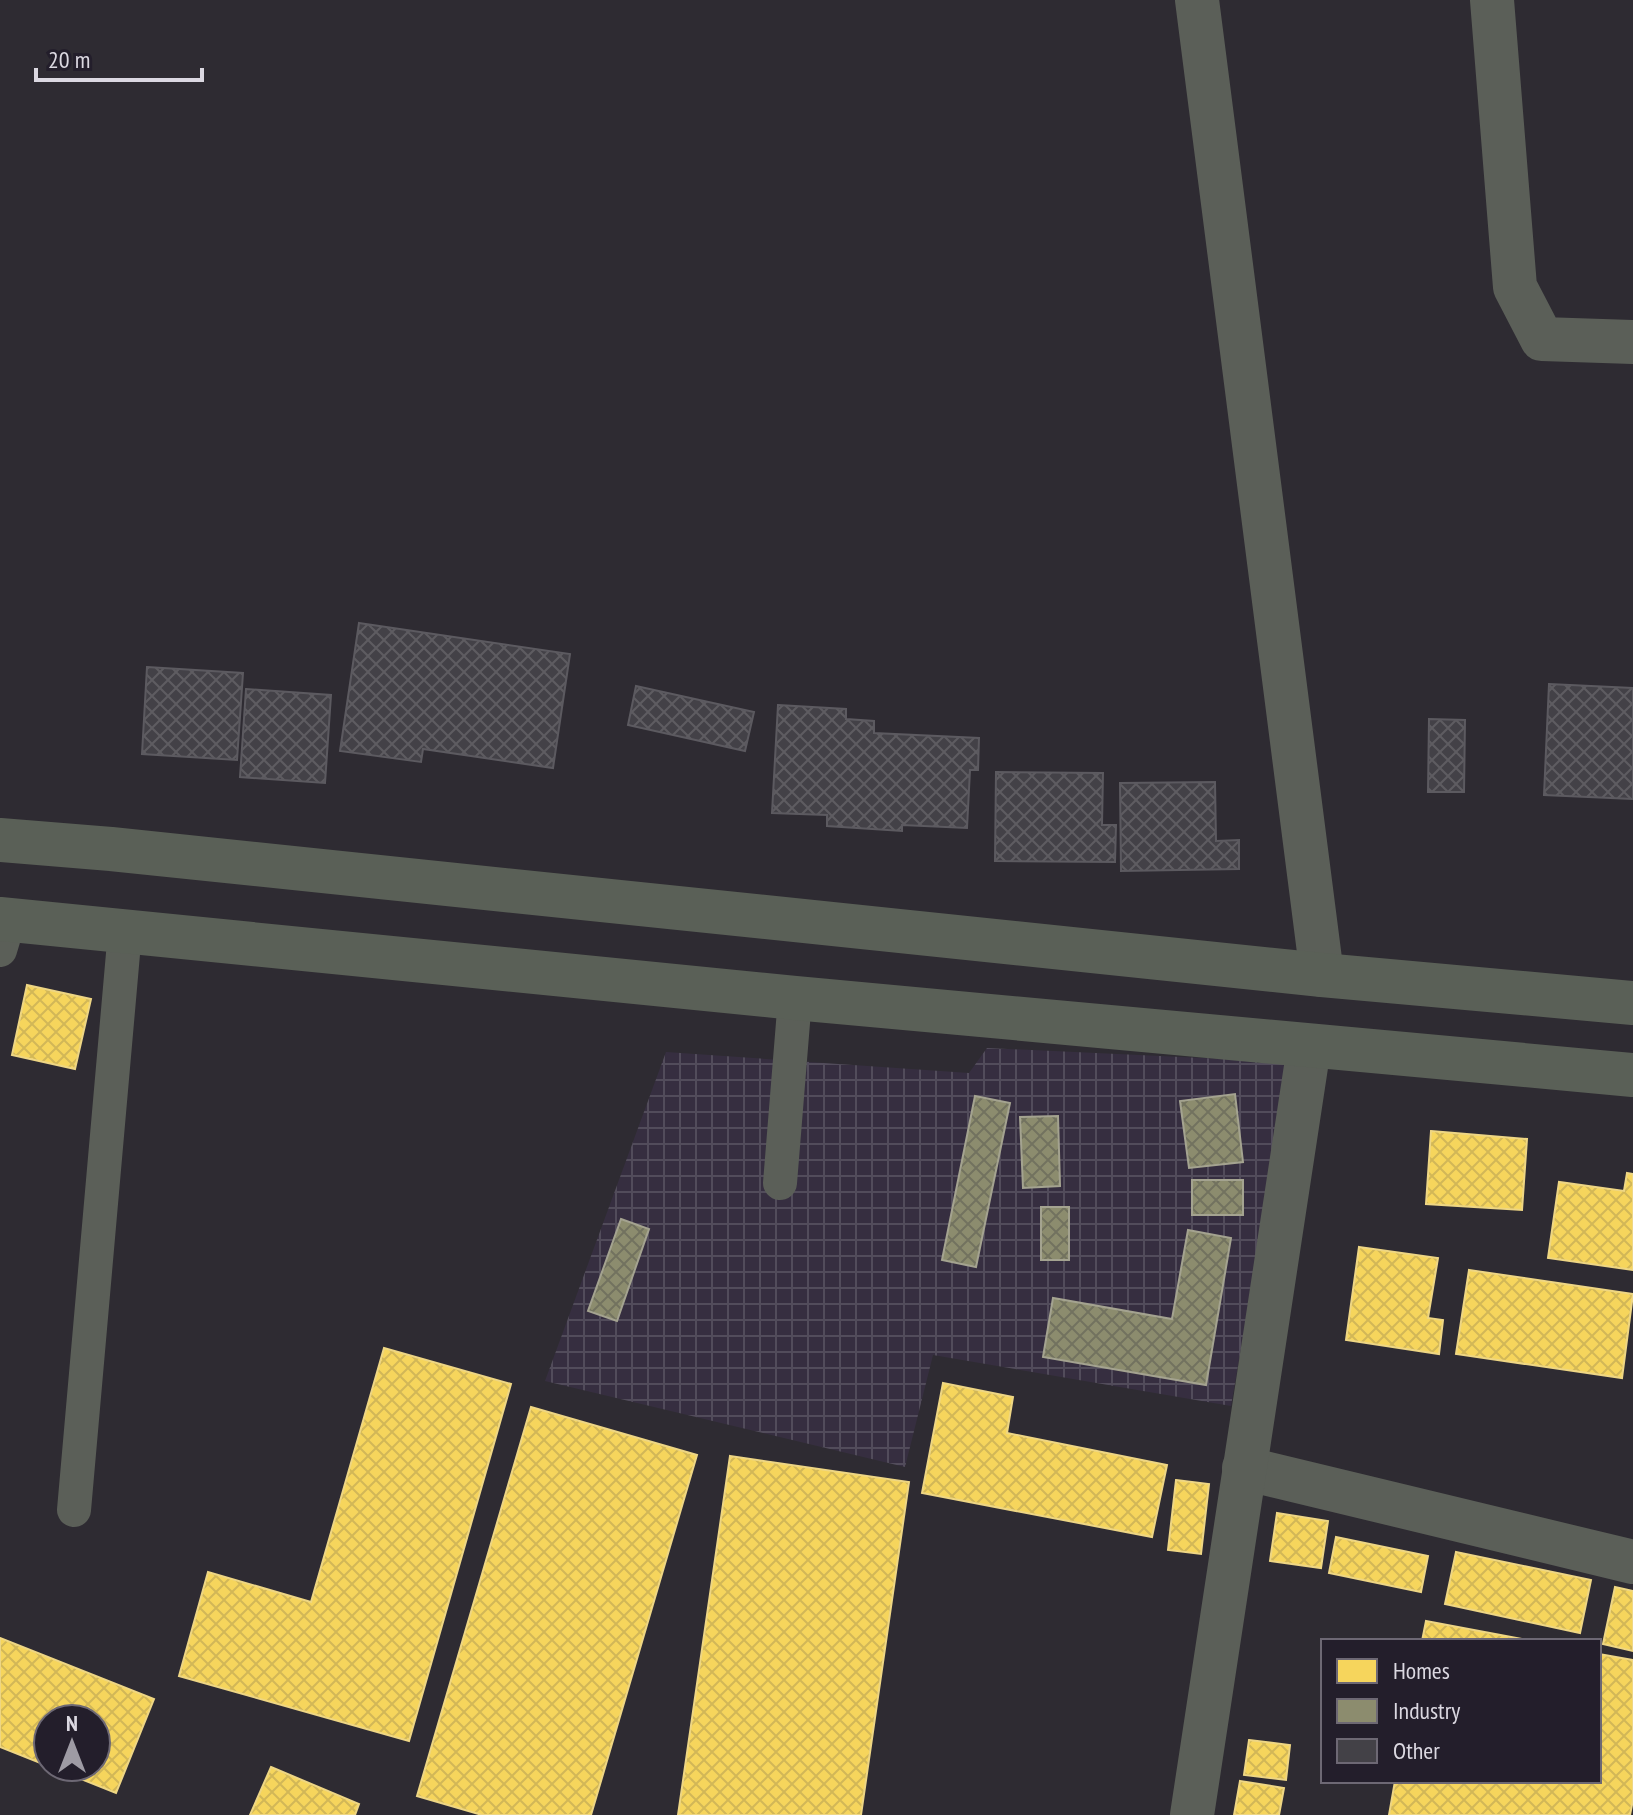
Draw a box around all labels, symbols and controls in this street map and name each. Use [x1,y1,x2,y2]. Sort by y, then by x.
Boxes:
scale bar [36,32,202,82]
text: 20 m [48,44,90,75]
legend [1321,1639,1601,1783]
text: Homes [1393,1655,1450,1686]
text: Industry [1393,1695,1460,1726]
north arrow [32,1703,112,1783]
text: N [66,1709,78,1737]
text: Other [1393,1735,1440,1766]

